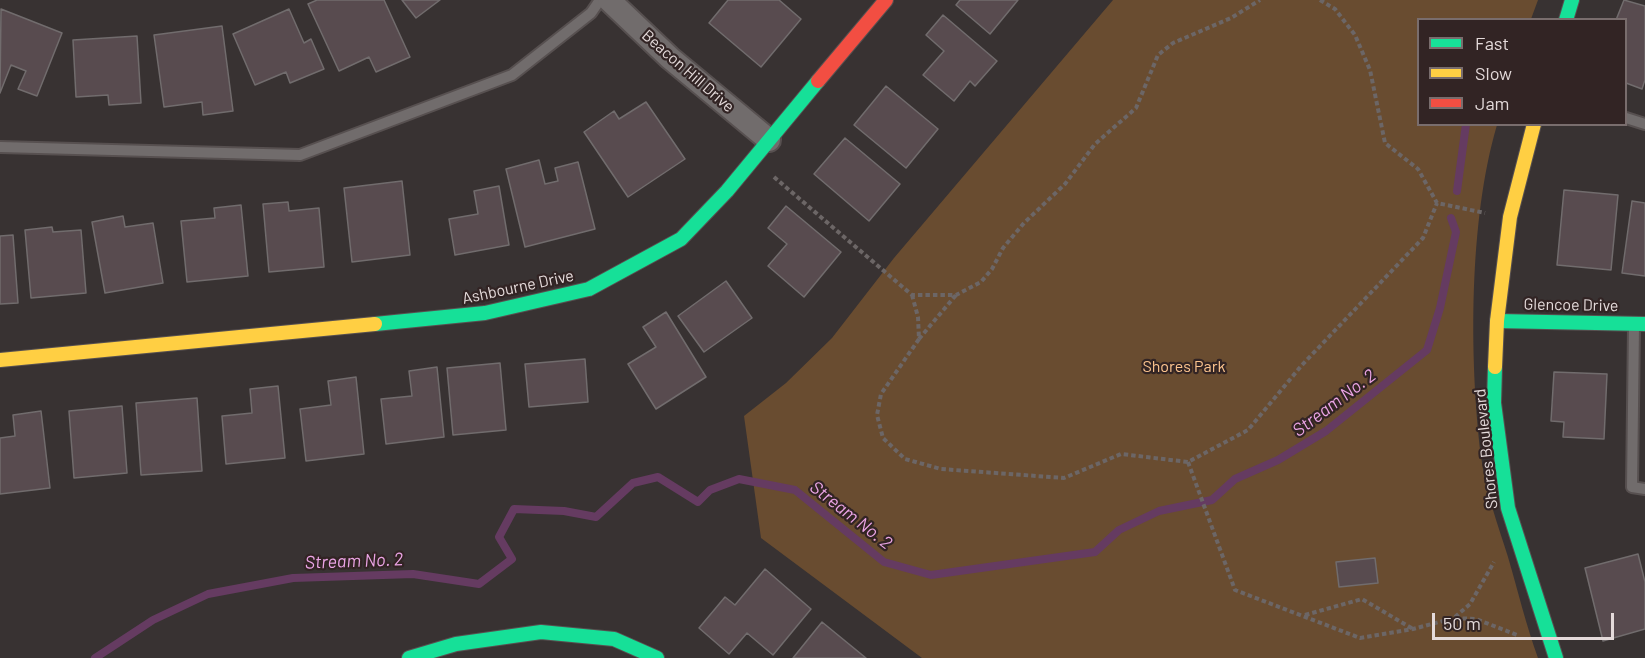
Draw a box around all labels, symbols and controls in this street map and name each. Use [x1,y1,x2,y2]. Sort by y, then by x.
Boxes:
legend [1417,18,1627,126]
street label: Beacon Hill Drive [638,26,738,116]
text: Fast [1475,32,1509,54]
text: Slow [1475,62,1512,84]
text: Jam [1475,92,1509,114]
street label: Ashbourne Drive [460,266,576,308]
street label: Glencoe Drive [1523,295,1619,315]
park label: Shores Park [1142,357,1226,377]
water label: Stream No. 2 [1288,365,1380,441]
street label: Shores Boulevard [1470,388,1502,510]
water label: Stream No. 2 [806,476,896,554]
water label: Stream No. 2 [304,548,404,574]
scale bar [1435,601,1616,639]
text: 50 m [1443,612,1481,634]

